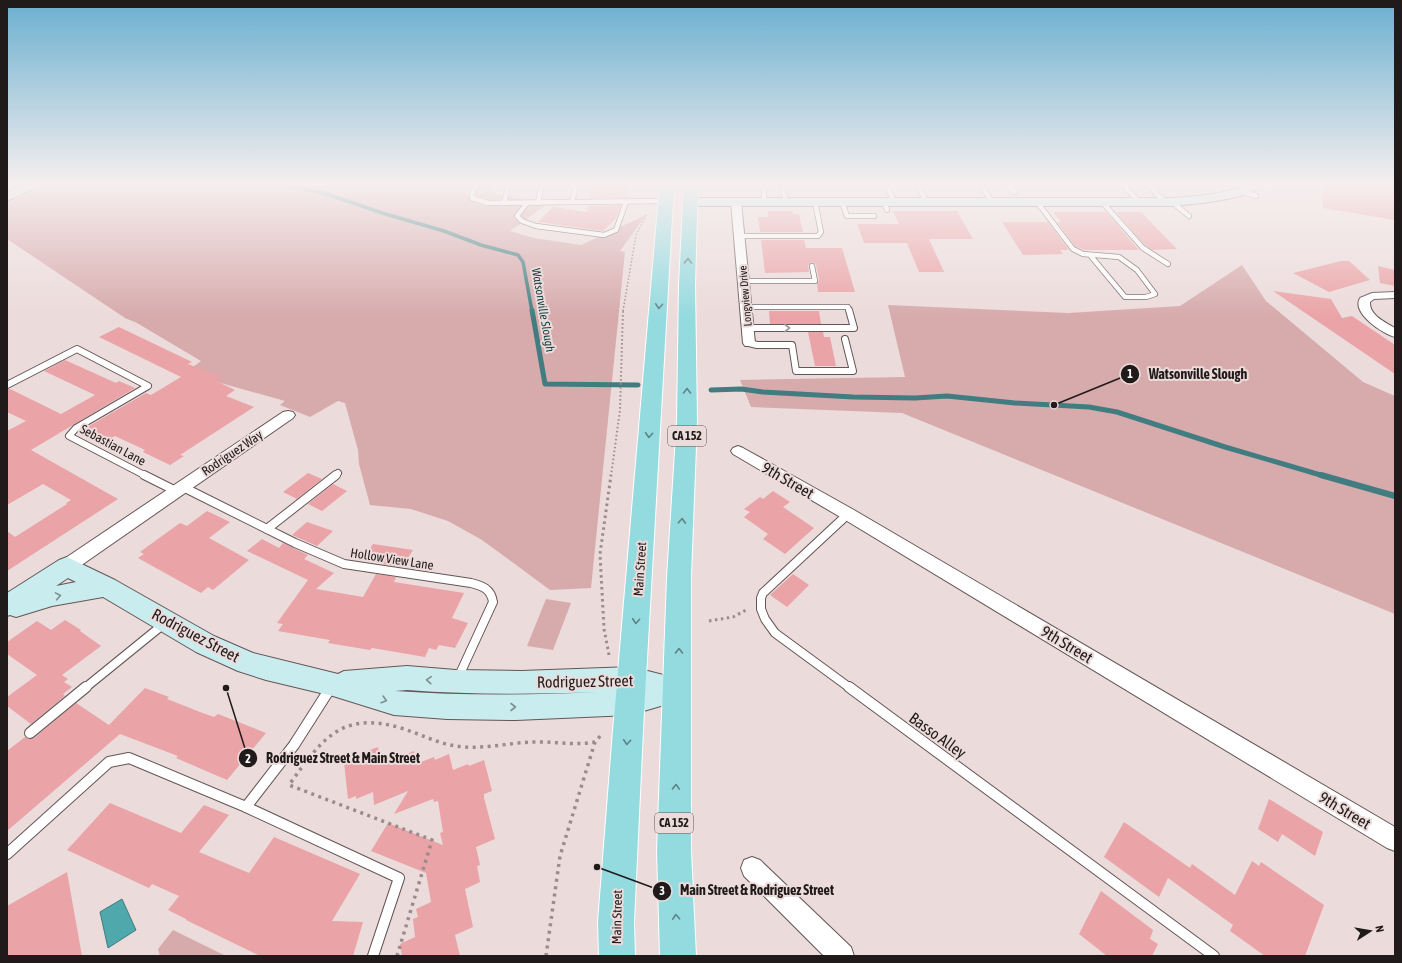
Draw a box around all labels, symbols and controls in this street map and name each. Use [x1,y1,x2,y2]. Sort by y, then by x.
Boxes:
one-way arrow [684,258,692,264]
street label: Longview Drive [736,265,754,327]
water label: Watsonville Slough [529,267,557,353]
one-way arrow [654,303,663,309]
one-way arrow [784,324,790,332]
callout: Watsonville Slough [1120,361,1255,387]
text: Watsonville Slough [1148,366,1248,382]
text: 1 [1127,367,1133,381]
one-way arrow [683,388,691,394]
street label: Sebastian Lane [78,421,149,469]
road number: CA 152 [668,426,706,446]
street label: Rodriguez Way [199,427,266,479]
one-way arrow [645,432,654,438]
street label: 9th Street [759,458,818,502]
one-way arrow [678,518,687,524]
street label: Main Street [631,541,649,597]
street label: Hollow View Lane [349,545,435,573]
one-way arrow [55,592,61,600]
street label: Rodriguez Street [149,604,243,667]
one-way arrow [631,618,640,624]
street label: 9th Street [1038,622,1096,667]
one-way arrow [674,648,683,654]
street label: Rodriguez Street [537,671,634,692]
one-way arrow [426,675,432,684]
one-way arrow [380,695,387,704]
one-way arrow [510,703,516,711]
street label: Basso Alley [905,708,970,763]
one-way arrow [623,739,631,745]
callout: Rodriguez Street & Main Street [238,745,428,771]
text: Rodriguez Street & Main Street [266,750,420,766]
text: 2 [245,752,251,766]
one-way arrow [671,784,680,790]
street label: 9th Street [1316,788,1374,833]
road number: CA 152 [655,813,693,833]
callout: Main Street & Rodriguez Street [652,878,842,904]
text: Main Street & Rodriguez Street [680,882,834,898]
text: 3 [659,884,665,898]
street label: Main Street [609,889,625,944]
north arrow [1350,911,1390,951]
one-way arrow [672,914,681,920]
text: N [1373,924,1386,933]

